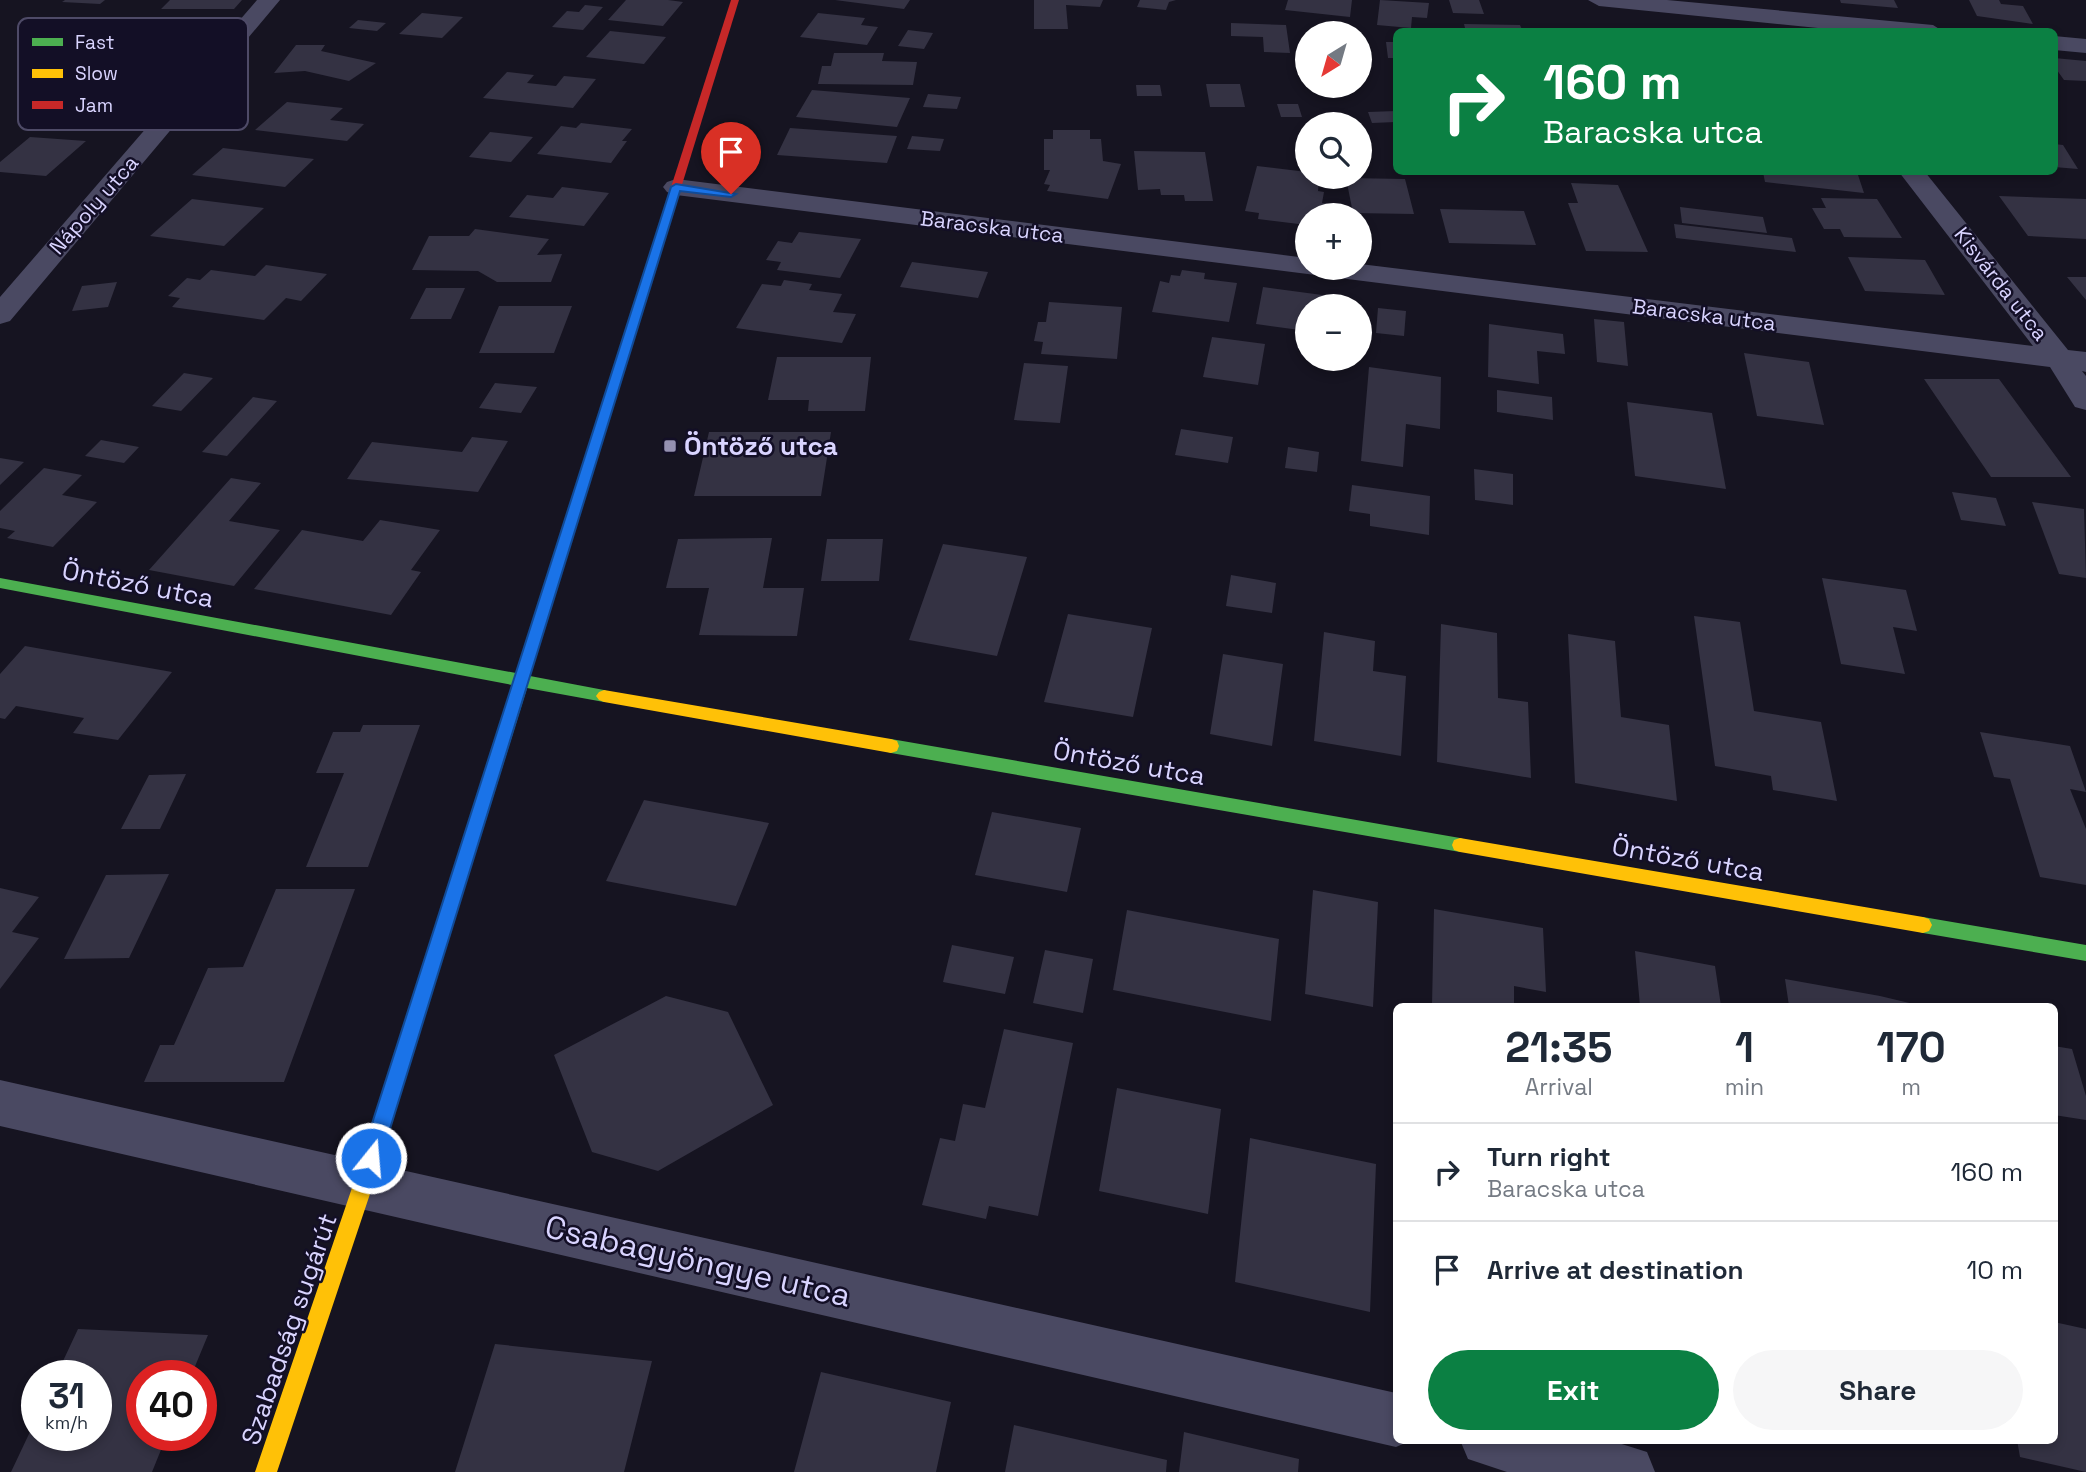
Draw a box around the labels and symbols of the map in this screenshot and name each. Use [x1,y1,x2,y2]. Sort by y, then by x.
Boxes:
legend [18,18,248,130]
north arrow [1295,21,1372,98]
text: Fast [75,30,115,55]
text: Slow [75,61,118,86]
text: Jam [75,93,113,118]
pin [701,122,761,194]
street label: Nápoly utca [43,150,144,260]
street label: Baracska utca [919,204,1065,249]
street label: Kisvárda utca [1949,221,2054,346]
street label: Baracska utca [1631,292,1777,337]
place label: Öntöző utca [684,429,838,463]
marker: Öntöző utca [662,438,678,454]
street label: Öntöző utca [59,553,217,615]
street label: Öntöző utca [1050,733,1208,793]
street label: Öntöző utca [1609,829,1767,889]
position arrow [334,1121,408,1195]
street label: Csabagyöngye utca [541,1206,855,1316]
street label: Szabadság sugárút [233,1209,345,1449]
speed limit sign: 40 [126,1360,217,1451]

